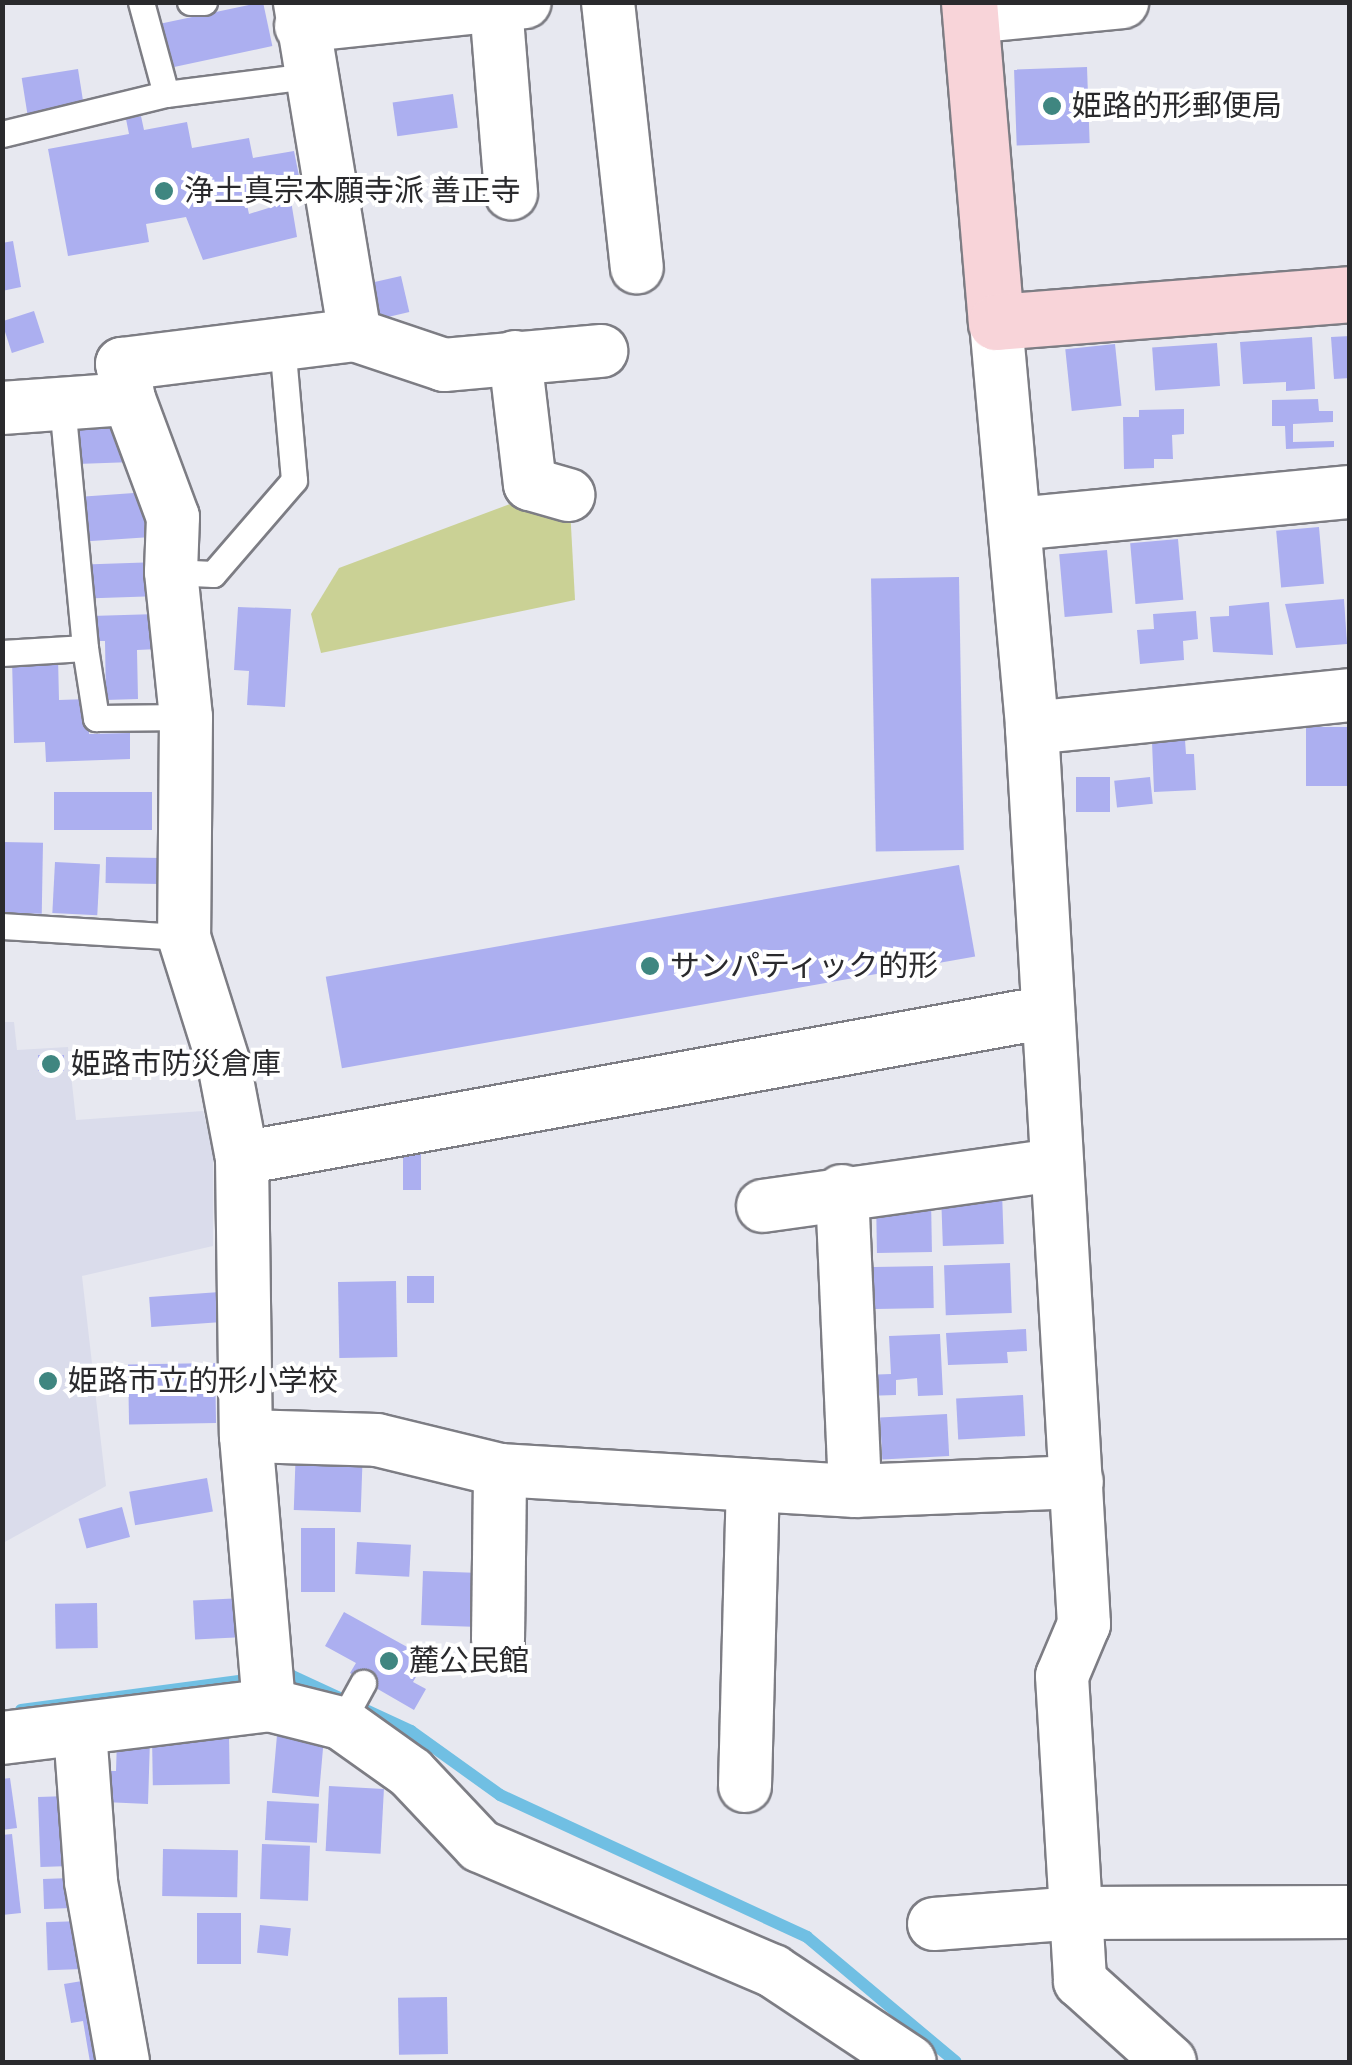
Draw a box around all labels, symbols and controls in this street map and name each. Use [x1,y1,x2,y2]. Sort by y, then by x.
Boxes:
place label: 姫路的形郵便局 [1072,88,1282,124]
marker: 姫路的形郵便局 [1041,95,1063,117]
place label: 浄土真宗本願寺派 善正寺 [184,173,521,209]
marker: 浄土真宗本願寺派 善正寺 [153,180,175,202]
place label: サンパティック的形 [670,948,940,984]
marker: サンパティック的形 [639,955,661,977]
place label: 姫路市防災倉庫 [71,1046,281,1082]
marker: 姫路市防災倉庫 [40,1053,62,1075]
place label: 姫路市立的形小学校 [68,1363,338,1399]
marker: 姫路市立的形小学校 [37,1370,59,1392]
place label: 麓公民館 [409,1643,529,1679]
marker: 麓公民館 [378,1650,400,1672]

